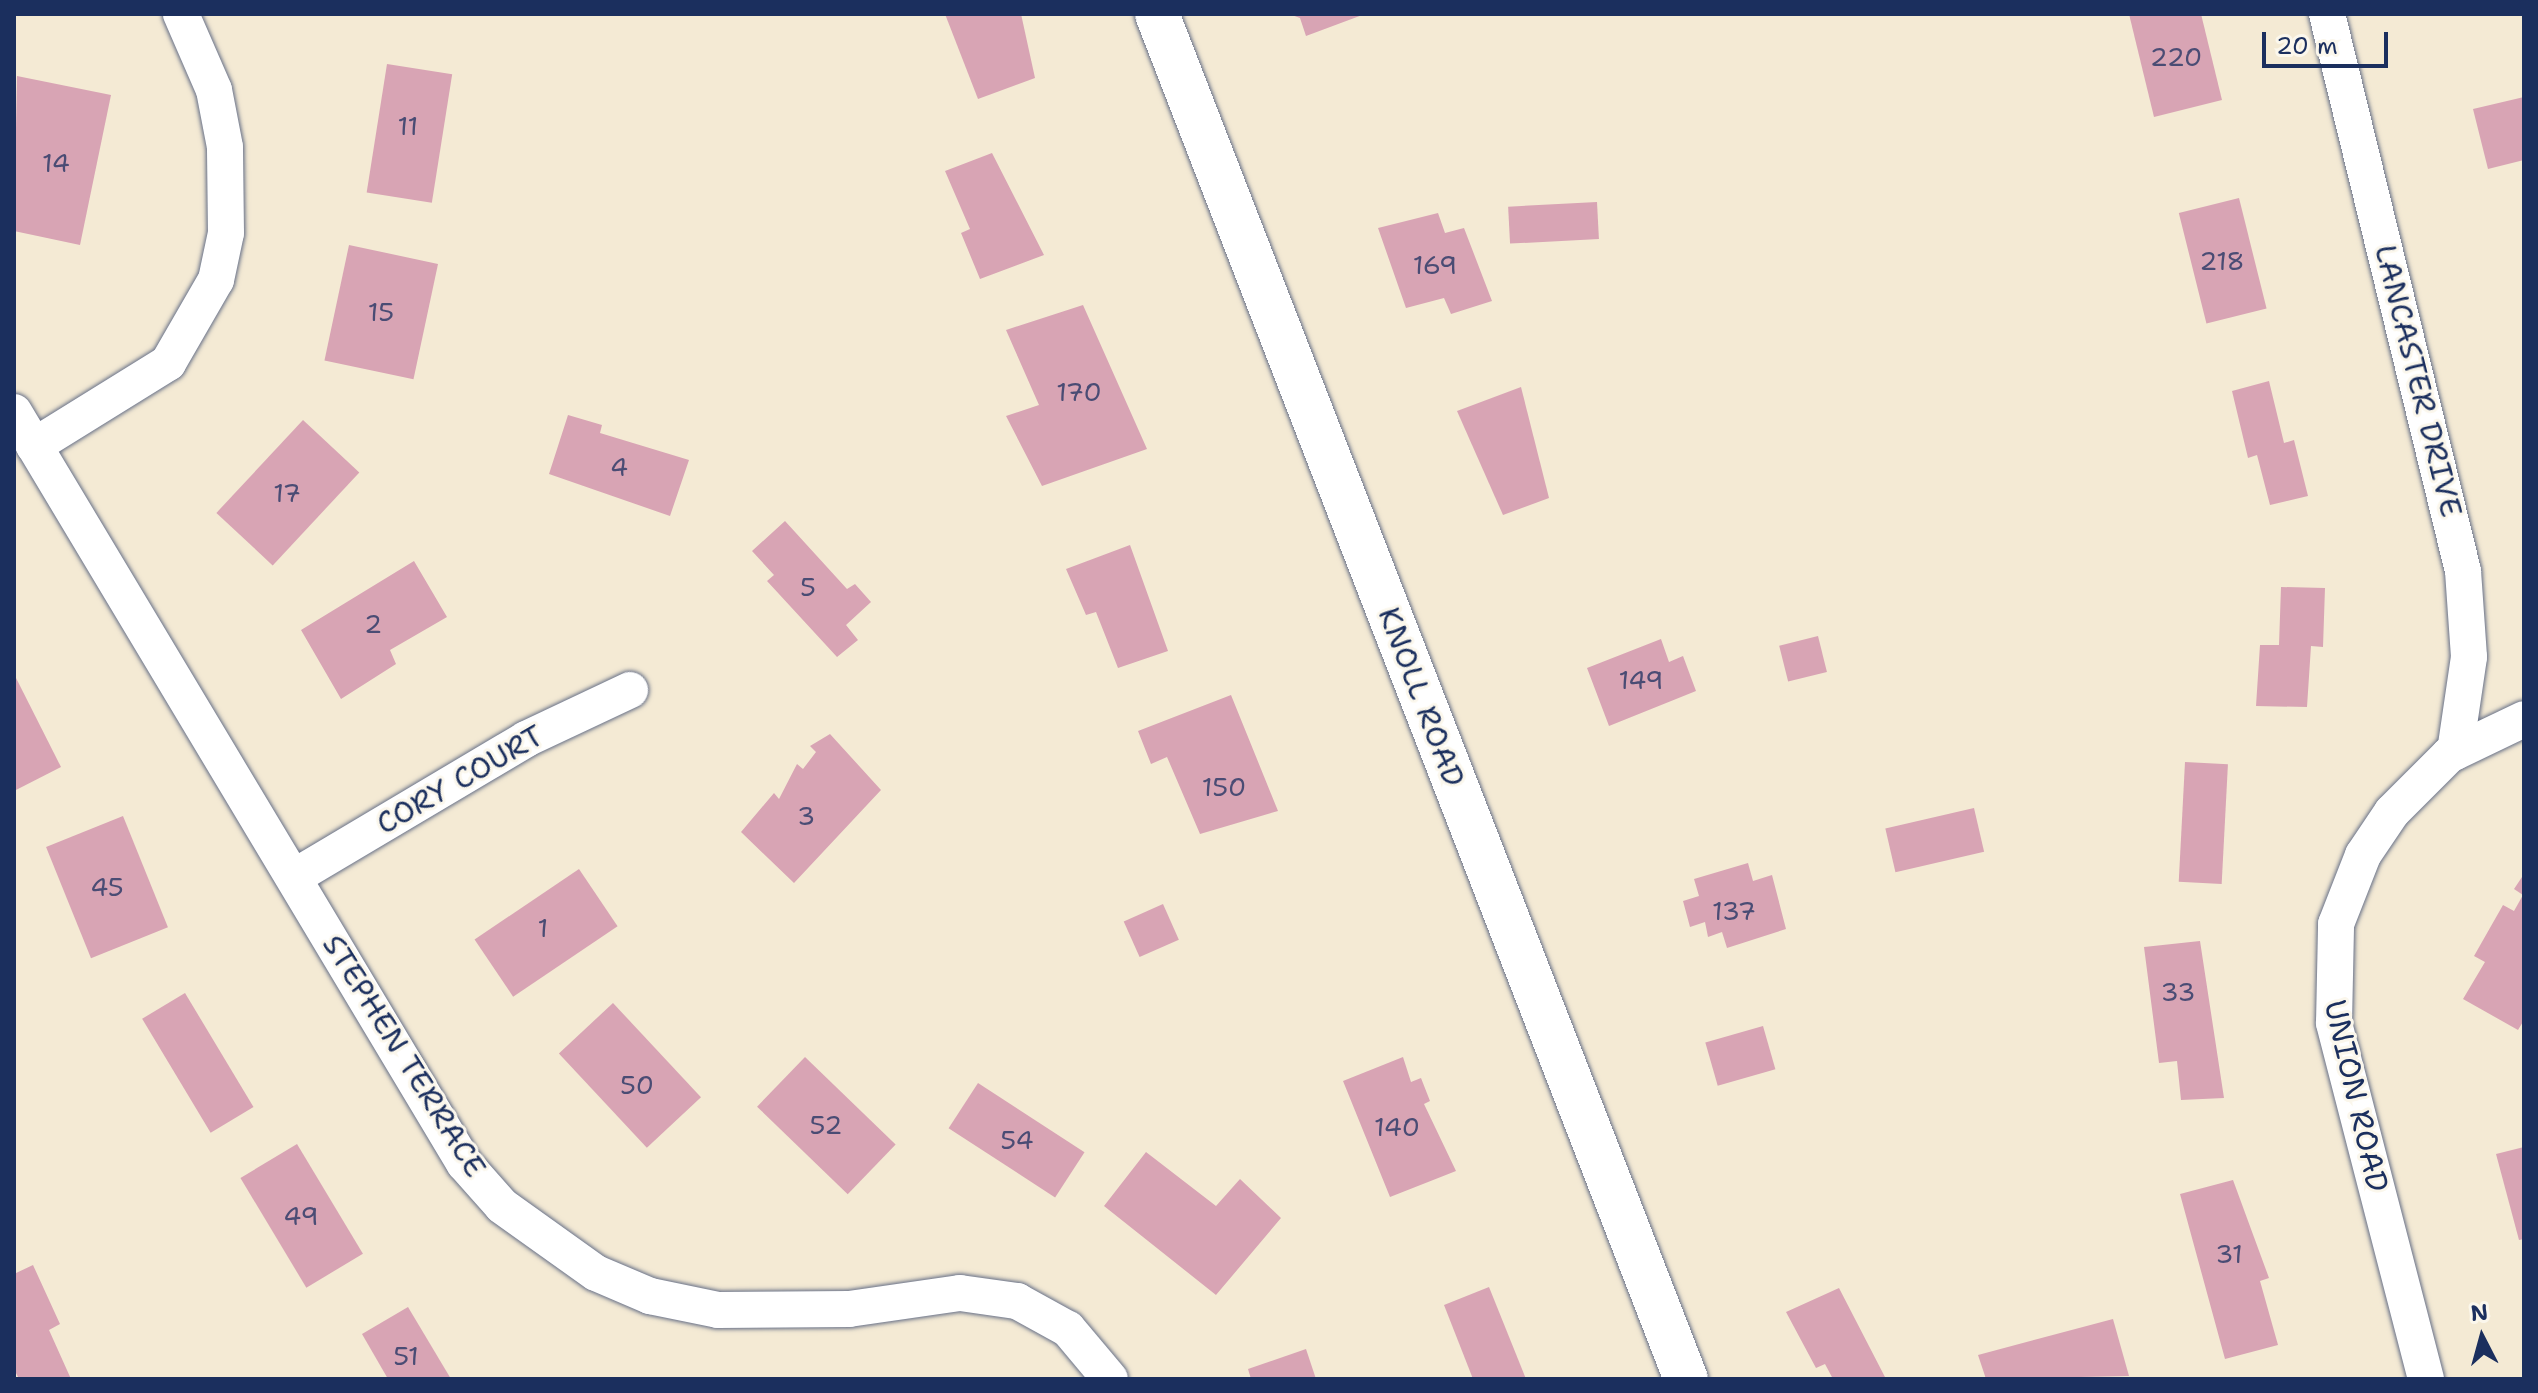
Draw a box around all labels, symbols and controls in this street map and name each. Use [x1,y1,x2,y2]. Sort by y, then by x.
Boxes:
scale bar [2266,16,2392,66]
text: 20 m [2276,30,2338,62]
house number: 220 [2150,41,2202,73]
house number: 11 [398,110,418,142]
house number: 14 [42,147,70,179]
street label: LANCASTER DRIVE [2367,241,2469,521]
house number: 218 [2199,245,2245,277]
house number: 169 [1413,249,1457,281]
house number: 15 [368,296,394,328]
house number: 170 [1056,376,1102,408]
house number: 4 [610,451,628,483]
house number: 17 [273,477,301,509]
house number: 5 [800,571,816,603]
street label: KNOLL ROAD [1370,602,1472,792]
house number: 2 [364,608,382,640]
house number: 149 [1619,664,1663,696]
street label: CORY COURT [370,718,550,842]
house number: 150 [1202,771,1246,803]
house number: 3 [797,800,815,832]
house number: 45 [90,871,124,903]
house number: 137 [1712,895,1756,927]
house number: 1 [538,912,548,944]
street label: STEPHEN TERRACE [315,928,493,1184]
house number: 33 [2161,976,2195,1008]
street label: UNION ROAD [2316,997,2396,1195]
house number: 50 [620,1069,654,1101]
house number: 52 [810,1109,842,1141]
house number: 140 [1374,1111,1420,1143]
house number: 54 [1000,1124,1034,1156]
house number: 49 [283,1200,319,1232]
house number: 31 [2215,1238,2243,1270]
north arrow [2442,1297,2522,1377]
text: N [2469,1297,2490,1328]
house number: 51 [393,1340,419,1372]

